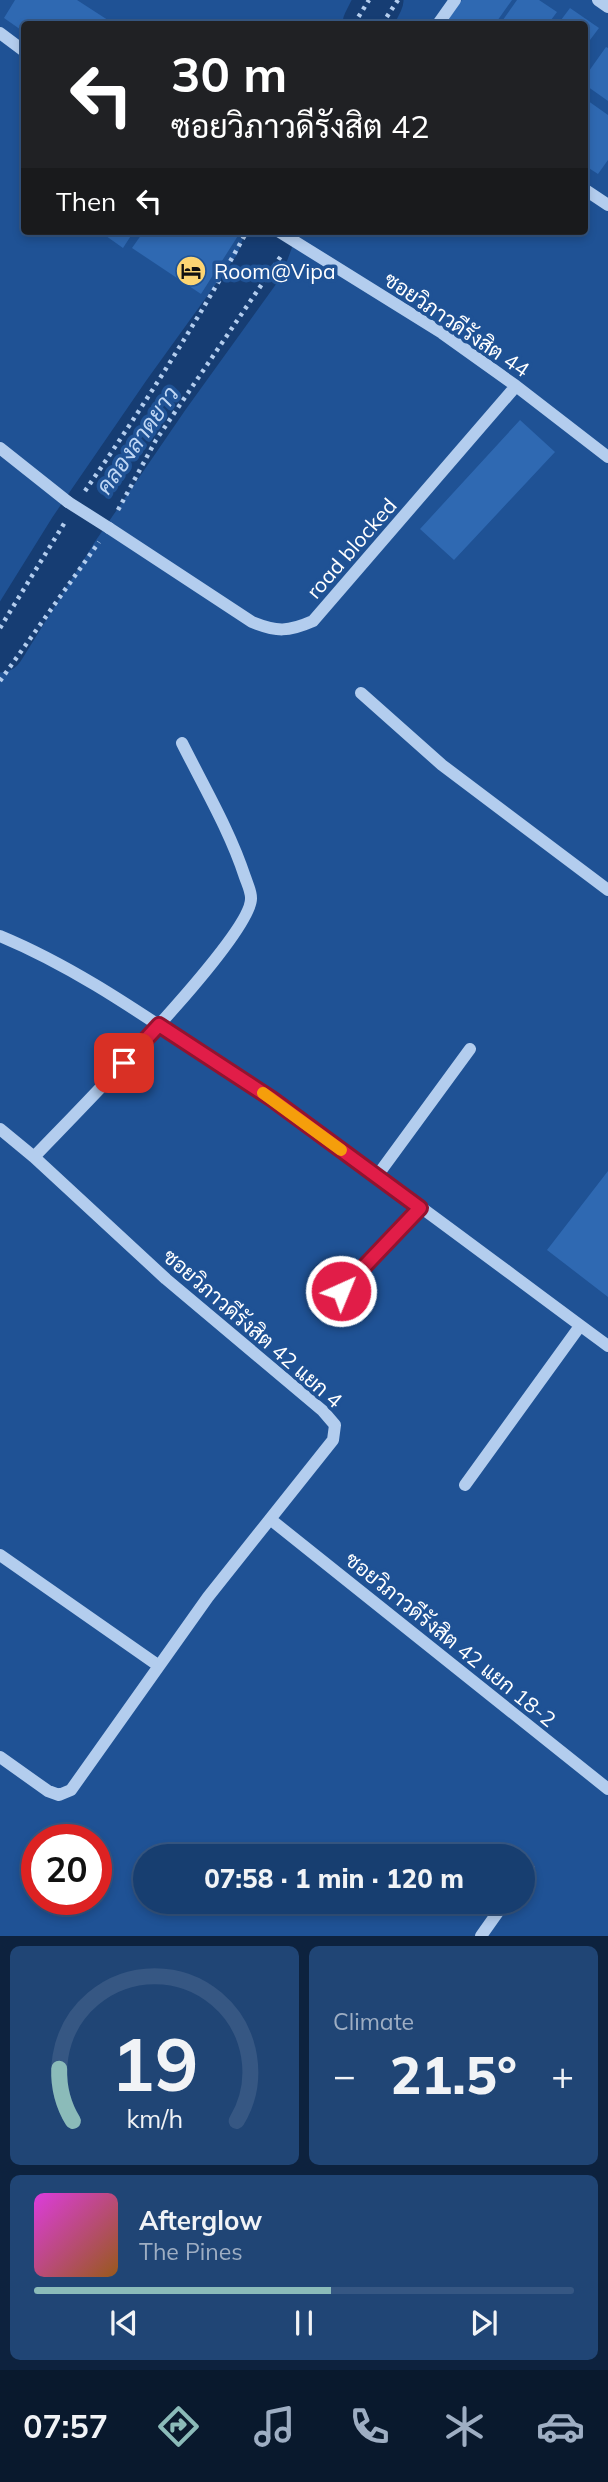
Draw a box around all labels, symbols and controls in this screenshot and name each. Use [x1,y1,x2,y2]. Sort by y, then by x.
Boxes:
text: 30 m [171,43,287,104]
icon: left [56,49,147,140]
text: ซอยวิภาวดีรังสิต 42 [171,106,430,146]
icon: left [130,182,168,220]
text: Then [56,185,116,218]
hotel icon: Room@Vipa [174,254,208,288]
place label: Room@Vipa [214,258,336,284]
street label: ซอยวิภาวดีรังสิต 44 [379,266,535,382]
water label: คลองลาดยาว [89,380,185,500]
street label: road blocked [300,492,402,604]
pin [94,1033,154,1093]
icon: arrive [105,1044,143,1082]
street label: ซอยวิภาวดีรังสิต 42 แยก 4 [158,1243,348,1413]
position arrow [304,1254,378,1328]
street label: ซอยวิภาวดีรังสิต 42 แยก 18-2 [340,1546,562,1732]
speed limit sign: 20 [21,1824,112,1915]
text: 07:58 · 1 min · 120 m [204,1862,464,1895]
text: Climate [333,2007,414,2036]
text: 19 [111,2019,198,2110]
text: 21.5° [390,2042,517,2107]
text: − [333,2051,356,2099]
text: + [551,2051,574,2099]
text: km/h [126,2103,183,2134]
text: Afterglow [139,2204,262,2237]
text: The Pines [139,2237,243,2266]
icon: previous [105,2304,143,2342]
icon: pause [285,2304,323,2342]
icon: next [465,2304,503,2342]
icon: directions [154,2402,203,2451]
icon: music [250,2402,299,2451]
icon: phone [345,2402,394,2451]
icon: climate [440,2402,489,2451]
icon: car [536,2402,585,2451]
text: 07:57 [23,2406,108,2446]

